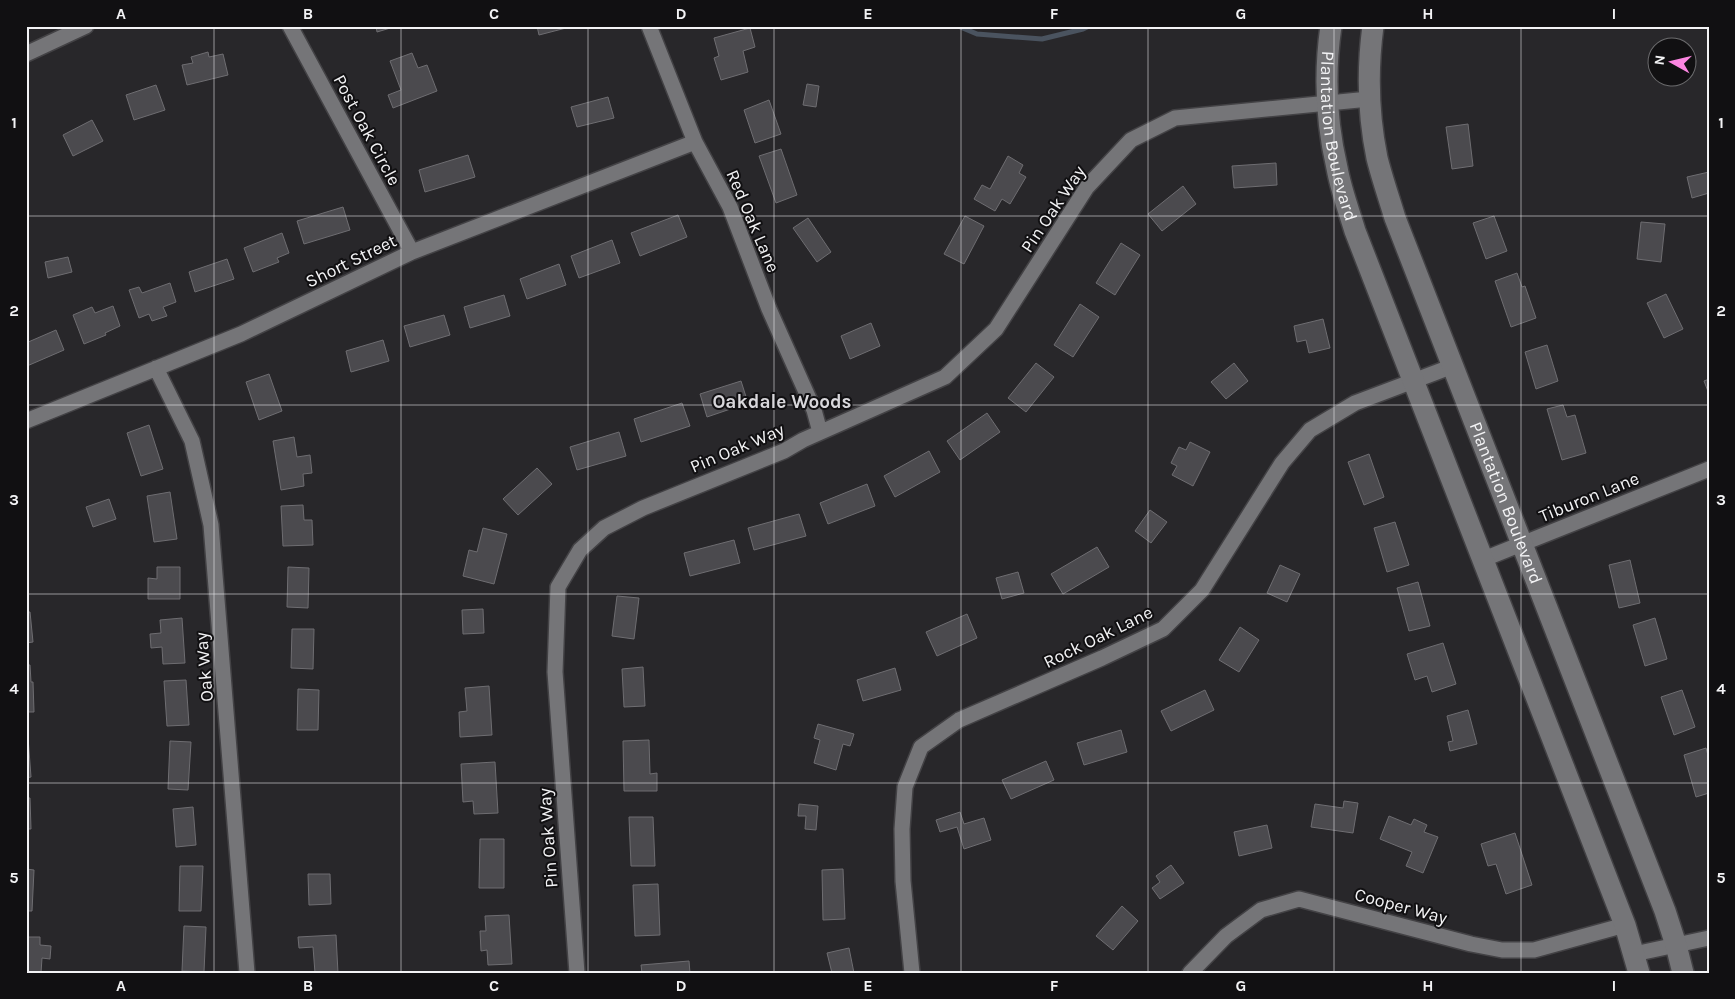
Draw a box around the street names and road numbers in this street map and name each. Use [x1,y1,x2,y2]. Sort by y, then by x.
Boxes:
street label: Plantation Boulevard [1316,50,1362,224]
street label: Post Oak Circle [328,71,406,189]
street label: Pin Oak Way [1016,161,1090,257]
street label: Red Oak Lane [721,166,785,276]
street label: Short Street [302,229,400,292]
street label: Pin Oak Way [687,418,788,478]
street label: Plantation Boulevard [1464,419,1547,587]
street label: Tiburon Lane [1536,467,1642,527]
street label: Rock Oak Lane [1040,601,1156,673]
street label: Oak Way [190,631,218,703]
street label: Pin Oak Way [533,787,562,889]
street label: Cooper Way [1352,883,1450,929]

